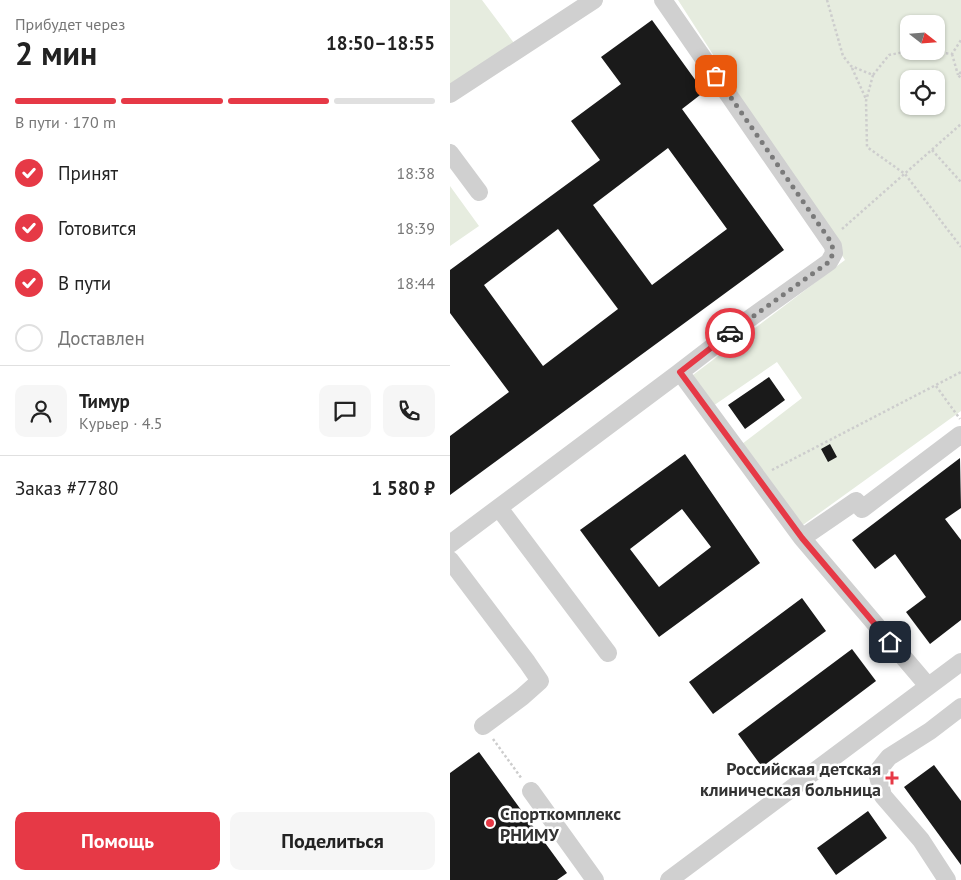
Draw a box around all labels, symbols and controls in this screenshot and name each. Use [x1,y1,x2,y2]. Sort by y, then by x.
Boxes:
text: Прибудет через [15,14,125,34]
north arrow [900,15,945,60]
map controls [900,15,945,115]
text: 18:50–18:55 [326,31,435,55]
text: 2 мин [15,32,97,74]
pin [695,55,737,97]
icon: bag [702,62,730,90]
button: locate [900,70,945,115]
text: В пути · 170 m [15,112,116,132]
icon: check [15,159,43,187]
text: Принят [58,161,118,185]
text: 18:38 [397,163,435,183]
icon: check [15,214,43,242]
text: Готовится [58,216,136,240]
text: 18:39 [397,218,435,238]
icon: check [15,269,43,297]
text: В пути [58,271,111,295]
text: 18:44 [397,273,435,293]
courier [705,308,755,358]
icon: car [716,319,744,347]
text: Доставлен [58,326,145,350]
button: person [15,385,67,437]
button: chat [319,385,371,437]
button: phone [383,385,435,437]
text: Тимур [79,389,130,413]
text: Курьер · 4.5 [79,413,163,433]
text: Заказ #7780 [15,476,118,500]
text: 1 580 ₽ [372,476,435,500]
pin [869,621,911,663]
icon: home [876,628,904,656]
place label: Российская детская клиническая больница [700,757,881,801]
marker: Российская детская клиническая больница [885,771,899,785]
place label: Спорткомплекс РНИМУ [500,802,621,846]
button: Помощь [15,812,220,870]
button: Поделиться [230,812,435,870]
marker: Спорткомплекс РНИМУ [484,817,496,829]

